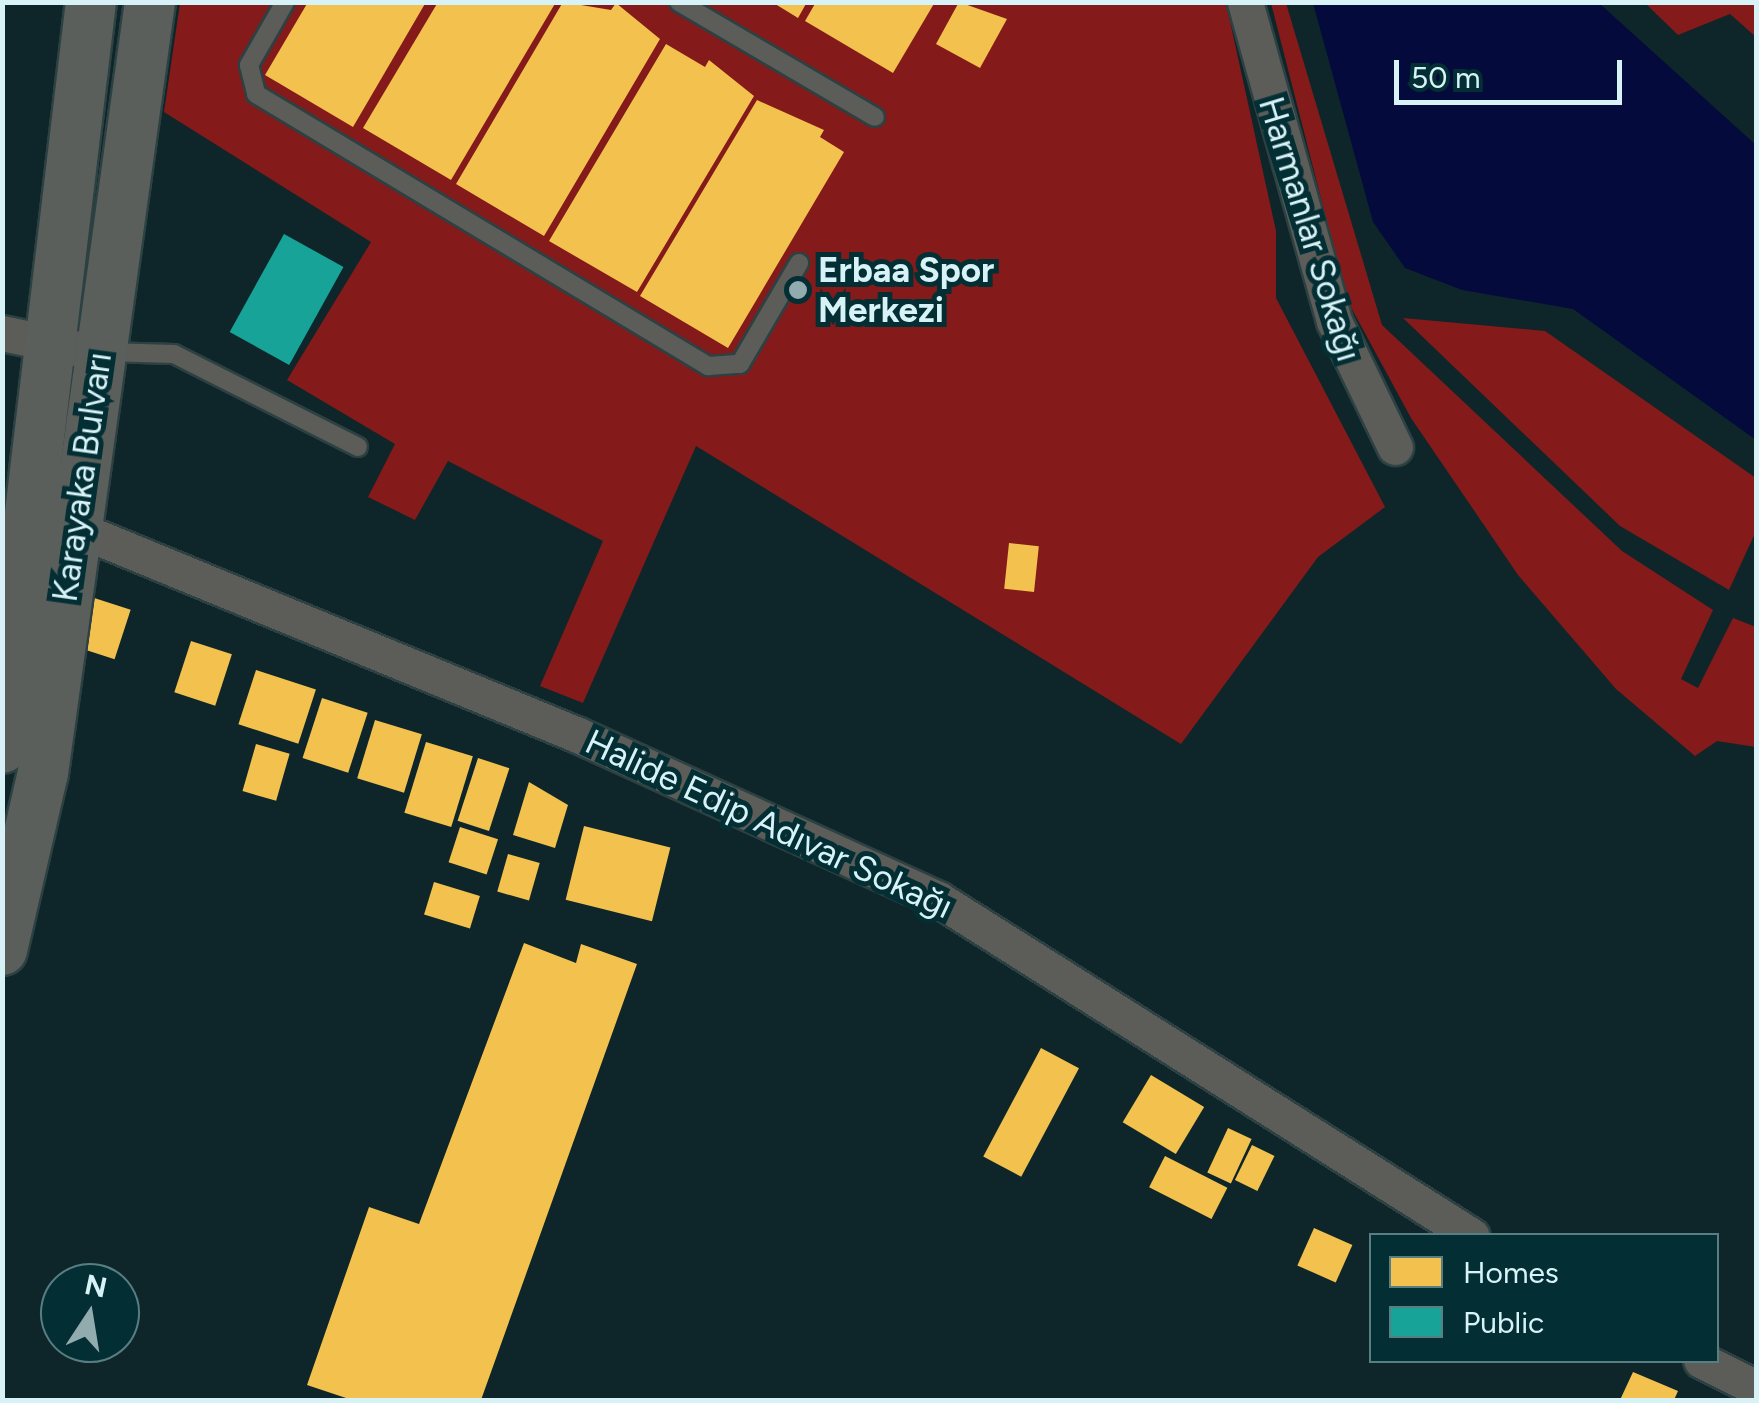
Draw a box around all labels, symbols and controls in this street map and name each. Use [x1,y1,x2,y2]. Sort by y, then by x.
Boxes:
scale bar [1399,40,1626,102]
text: 50 m [1411,59,1480,96]
street label: Harmanlar Sokağı [1250,92,1370,366]
place label: Erbaa Spor Merkezi [818,249,994,331]
marker: Erbaa Spor Merkezi [787,279,809,301]
street label: Karayaka Bulvarı [44,350,120,604]
street label: Halide Edip Adıvar Sokağı [579,720,959,928]
legend [1369,1233,1719,1363]
text: Homes [1463,1254,1559,1291]
north arrow [40,1263,140,1363]
text: N [82,1267,110,1304]
text: Public [1463,1304,1544,1341]

